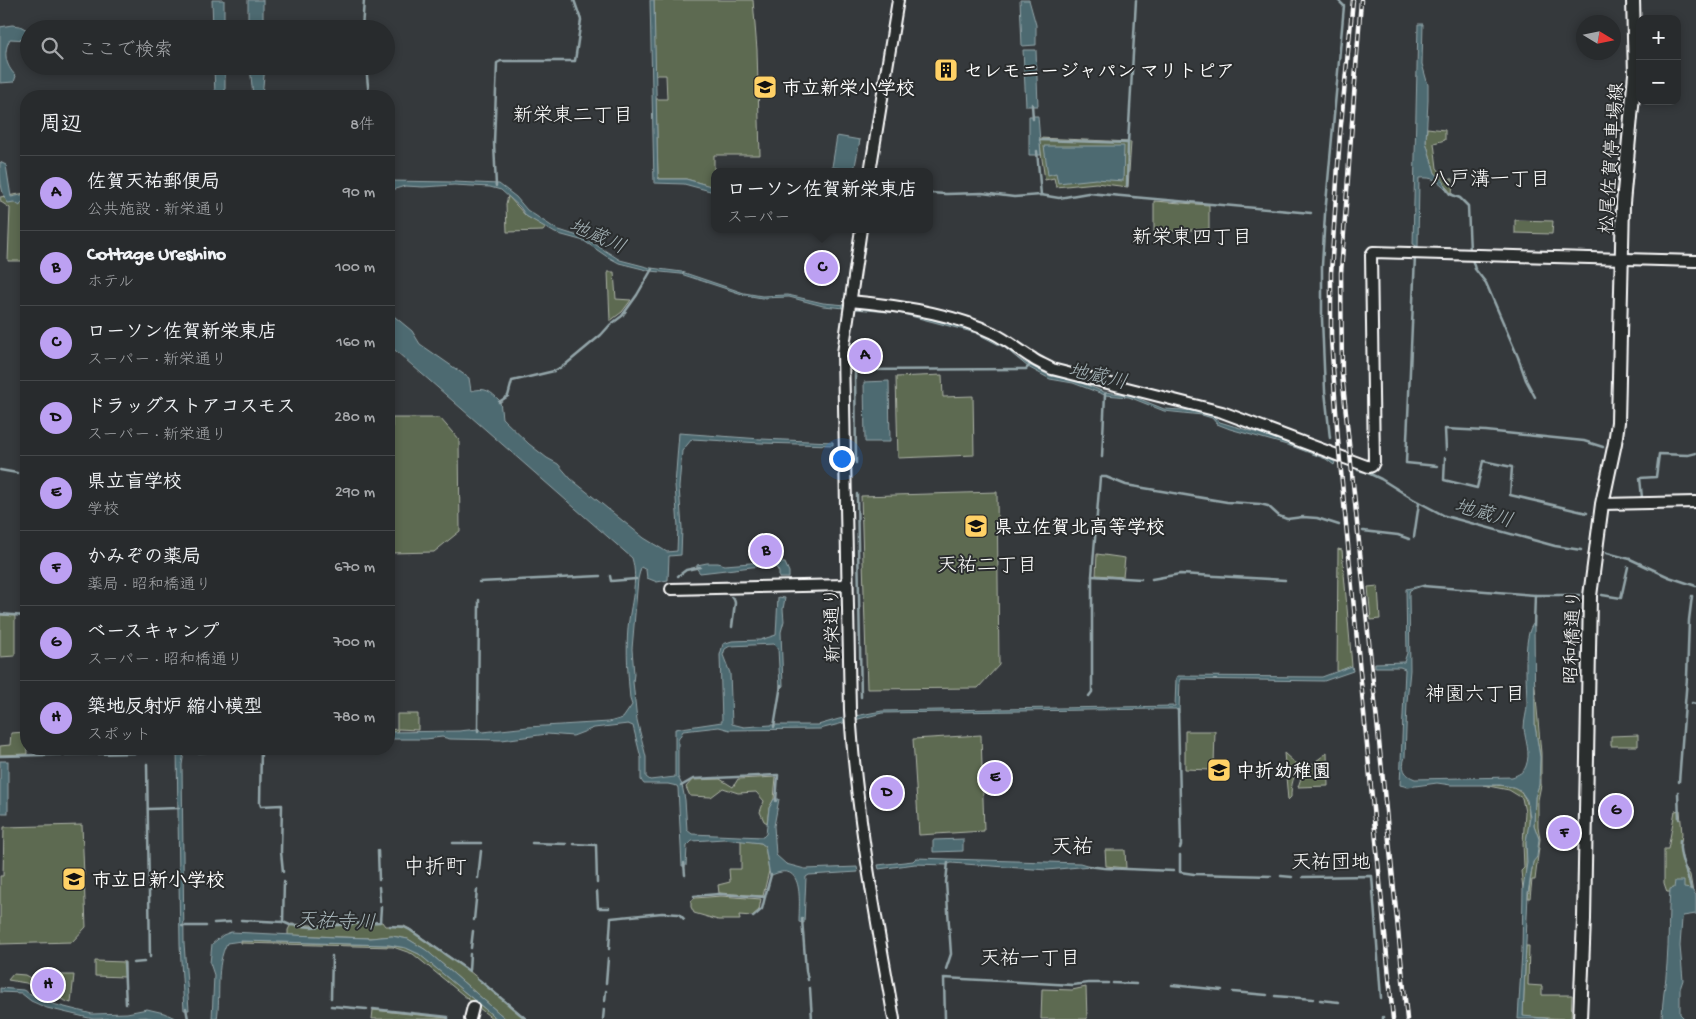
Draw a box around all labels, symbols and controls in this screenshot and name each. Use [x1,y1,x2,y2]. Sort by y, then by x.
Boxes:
north arrow [1576,15,1621,60]
map controls [1636,15,1681,105]
button: + [1636,15,1681,60]
search box [20,20,395,75]
icon: search [38,34,66,62]
text: ここで検索 [78,40,173,63]
building icon: セレモニージャパン マリトピア [933,57,959,83]
button: − [1636,60,1681,105]
place label: セレモニージャパン マリトピア [964,62,1235,85]
school or university icon: 市立新栄小学校 [752,74,778,100]
place label: 市立新栄小学校 [782,78,915,102]
street label: 松尾佐賀停車場線 [1596,82,1630,235]
district label: 新栄東二丁目 [513,104,633,129]
text: 周辺 [40,114,82,139]
text: 8件 [350,117,375,136]
popup [711,168,933,233]
district label: 八戸溝一丁目 [1430,169,1550,193]
text: 佐賀天祐郵便局 [87,172,220,195]
text: ローソン佐賀新栄東店 [727,180,917,203]
text: A [51,184,61,203]
text: 90 m [343,184,375,203]
text: 公共施設 · 新栄通り [87,202,228,221]
text: スーパー [727,210,790,229]
water label: 地蔵川 [564,214,629,261]
district label: 新栄東四丁目 [1132,226,1252,251]
text: Cottage Ureshino [87,244,226,267]
pin: C [806,249,838,287]
text: B [52,259,60,278]
text: 100 m [335,259,375,278]
text: ホテル [87,274,134,293]
text: ローソン佐賀新栄東店 [87,322,277,345]
text: C [52,334,60,353]
text: 160 m [336,334,375,353]
pin: A [849,337,881,375]
text: スーパー · 新栄通り [87,352,227,371]
water label: 地蔵川 [1065,359,1129,396]
text: ドラッグストアコスモス [87,397,296,420]
text: D [51,409,61,428]
text: 280 m [334,409,375,428]
text: スーパー · 新栄通り [87,427,227,446]
your location [829,446,855,472]
text: 県立盲学校 [87,472,182,495]
text: E [51,484,61,503]
text: 290 m [335,484,375,503]
water label: 地蔵川 [1451,494,1516,535]
text: 学校 [87,502,119,521]
school or university icon: 県立佐賀北高等学校 [963,513,989,539]
place label: 県立佐賀北高等学校 [994,517,1165,541]
pin: B [750,532,782,570]
text: かみぞの薬局 [87,547,201,570]
district label: 天祐二丁目 [937,555,1037,579]
text: F [52,559,60,578]
text: 670 m [334,559,375,578]
text: 薬局 · 昭和橋通り [87,577,212,596]
street label: 新栄通り [822,587,847,663]
street label: 昭和橋通り [1561,589,1588,685]
text: ベースキャンプ [87,622,219,645]
text: G [51,634,61,653]
text: 700 m [333,634,375,653]
text: スーパー · 昭和橋通り [87,652,243,671]
district label: 神園六丁目 [1425,683,1525,708]
text: 築地反射炉 縮小模型 [87,697,263,720]
text: H [51,709,61,728]
text: 780 m [334,709,375,728]
text: スポット [87,727,151,746]
school or university icon: 中折幼稚園 [1206,757,1232,783]
pin: E [979,759,1011,797]
place label: 中折幼稚園 [1236,761,1331,785]
pin: D [871,774,903,812]
pin: G [1600,792,1632,830]
pin: F [1548,814,1580,852]
district label: 天祐 [1051,836,1093,862]
district label: 天祐団地 [1291,852,1371,876]
district label: 中折町 [404,855,467,882]
school or university icon: 市立日新小学校 [61,866,87,892]
place label: 市立日新小学校 [92,870,225,894]
water label: 天祐寺川 [296,909,376,936]
district label: 天祐一丁目 [980,948,1080,972]
pin: H [32,966,64,1004]

